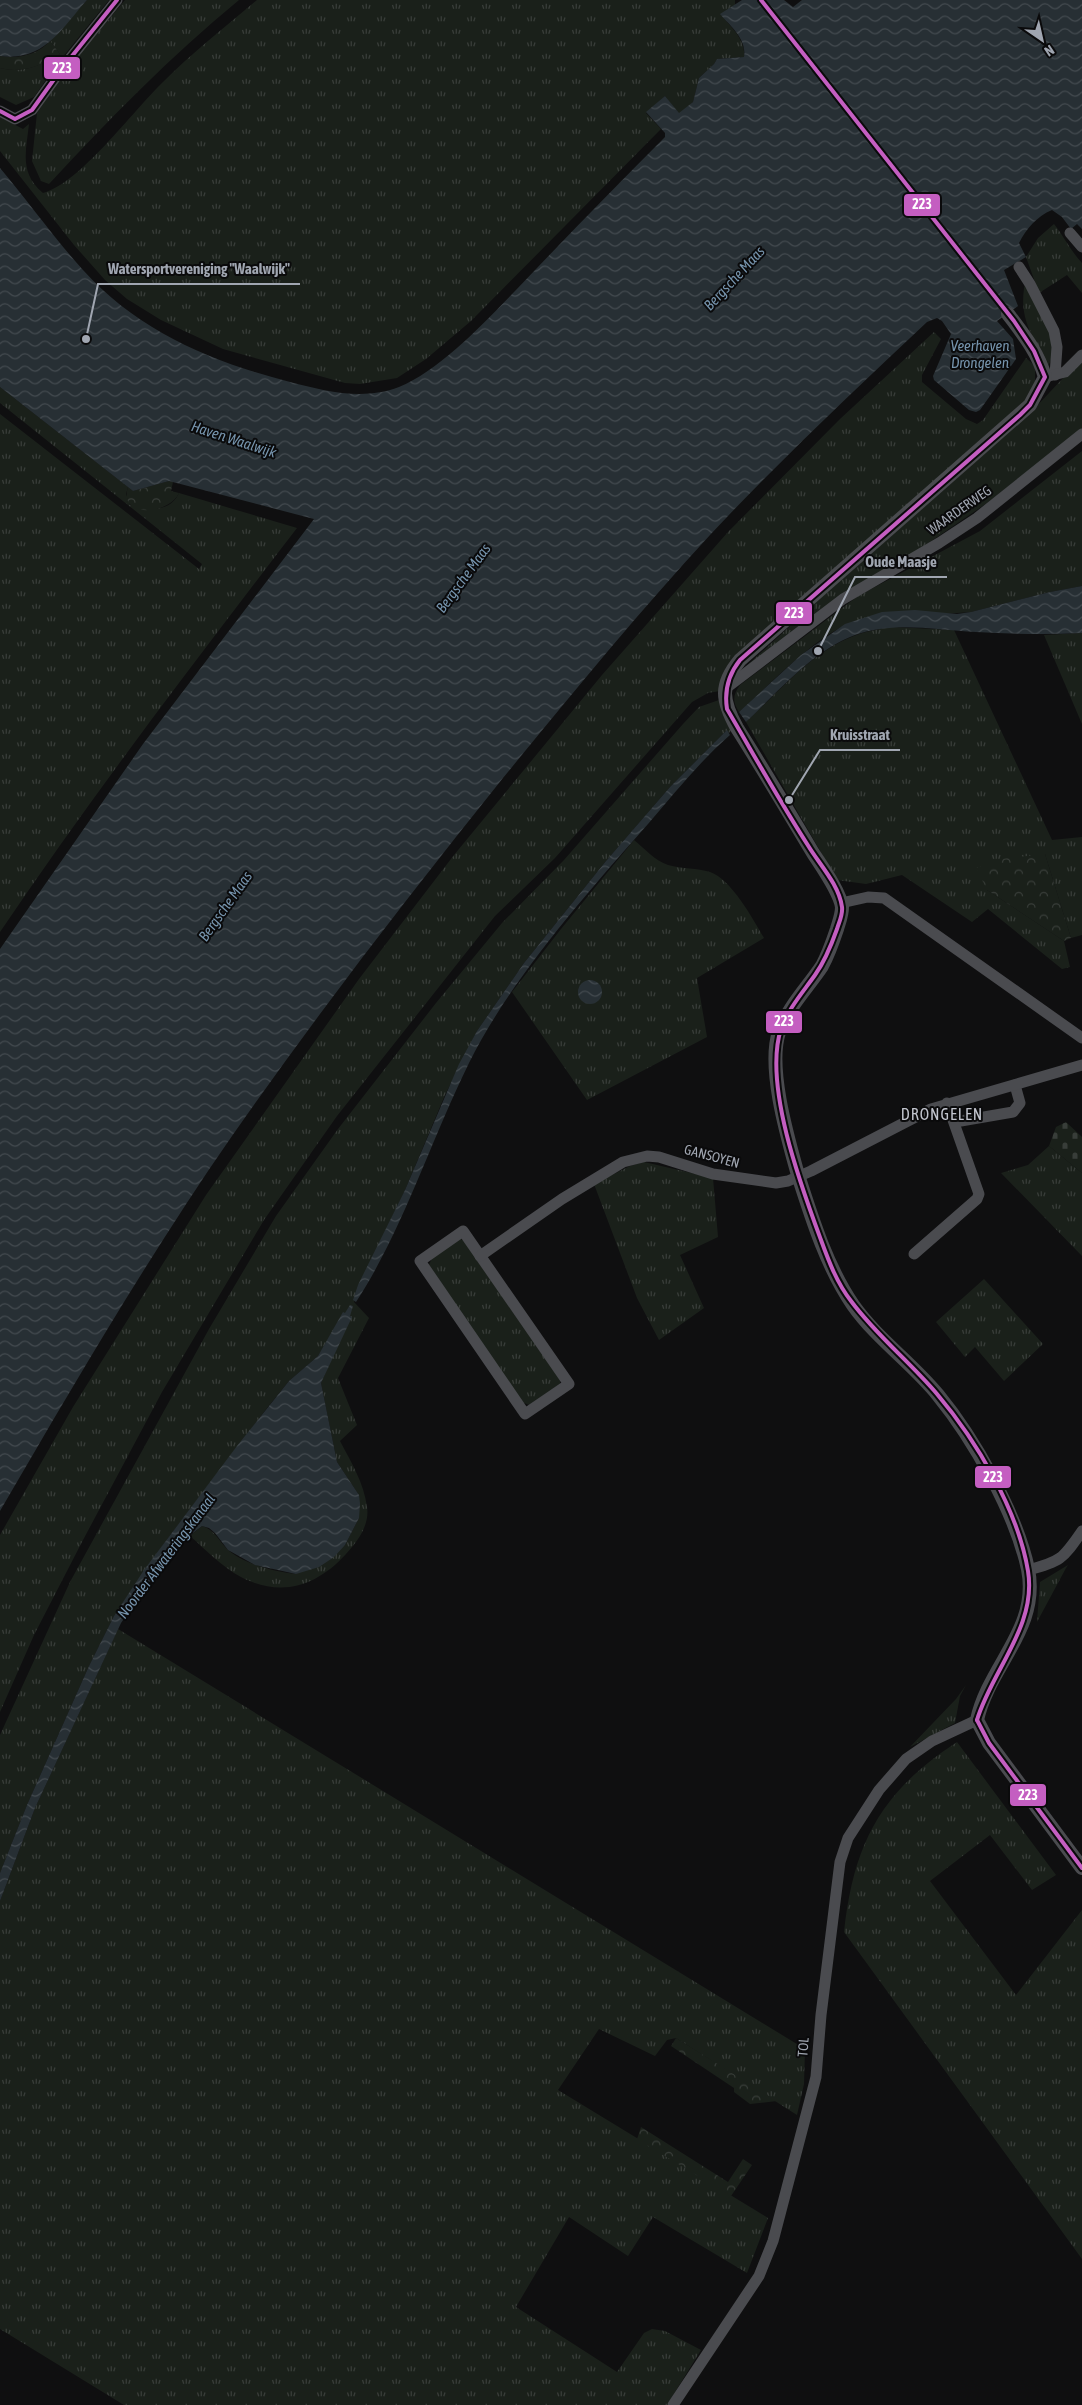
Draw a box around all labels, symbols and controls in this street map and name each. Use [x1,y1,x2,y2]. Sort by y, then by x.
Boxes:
north arrow [1017,15,1067,65]
text: N [1041,42,1057,60]
line badge: 223 [43,56,81,80]
text: 223 [52,60,72,76]
line badge: 223 [903,193,941,217]
text: 223 [912,196,932,212]
water label: Bergsche Maas [700,242,768,314]
callout: Watersportvereniging "Waalwijk" [98,254,300,284]
text: Watersportvereniging "Waalwijk" [107,260,290,277]
water label: Veerhaven Drongelen [950,337,1010,371]
water label: Haven Waalwijk [189,417,279,461]
street label: WAARDERWEG [924,482,994,538]
water label: Bergsche Maas [432,540,494,616]
callout: Oude Maasje [855,547,947,577]
text: Oude Maasje [865,553,937,570]
line badge: 223 [775,601,813,625]
text: 223 [784,605,804,621]
callout: Kruisstraat [820,720,900,750]
text: Kruisstraat [830,726,891,743]
water label: Bergsche Maas [195,868,255,944]
line badge: 223 [765,1010,803,1034]
text: 223 [774,1013,794,1029]
district label: DRONGELEN [901,1105,983,1123]
street label: GANSOYEN [683,1141,741,1171]
line badge: 223 [974,1465,1012,1489]
text: 223 [983,1469,1003,1485]
water label: Noorder Afwateringskanaal [114,1490,218,1622]
line badge: 223 [1009,1783,1047,1807]
text: 223 [1018,1787,1038,1803]
street label: TOL [794,2036,812,2057]

